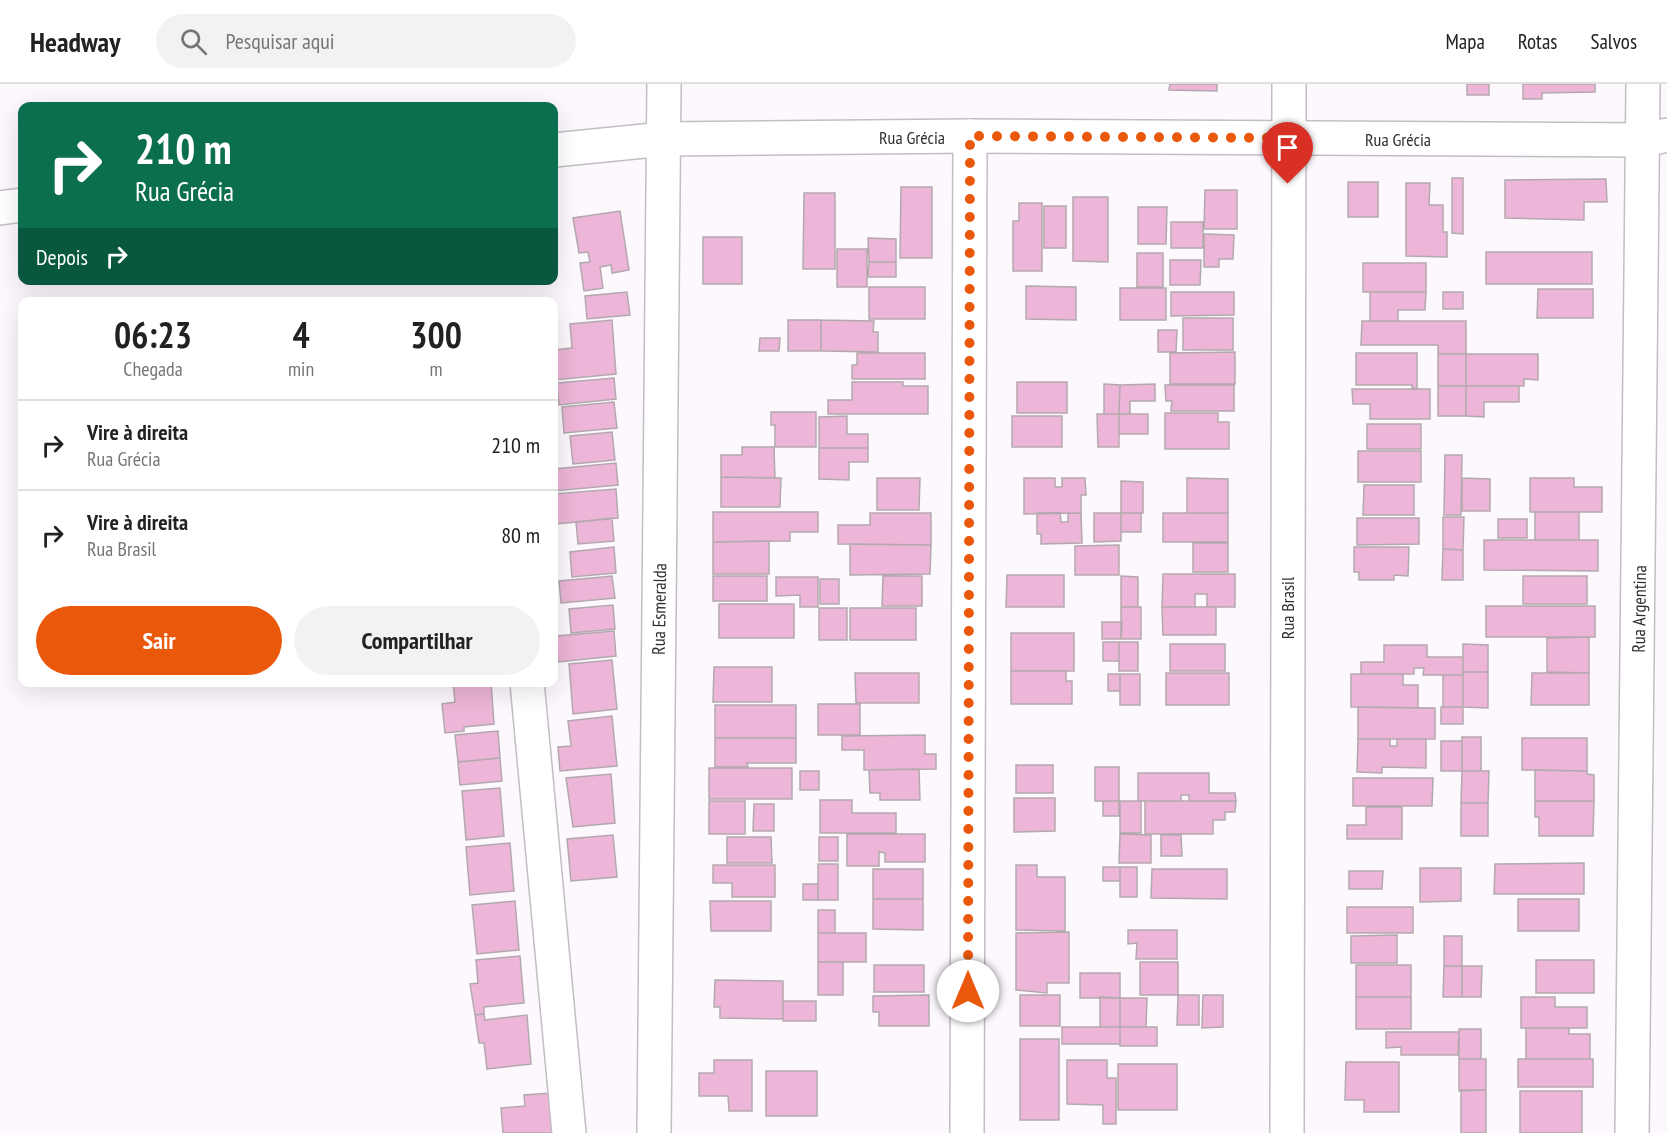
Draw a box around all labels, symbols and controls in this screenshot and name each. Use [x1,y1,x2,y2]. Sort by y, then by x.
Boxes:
search box [156,14,576,68]
text: Headway [30,23,120,60]
icon: search [177,25,210,58]
text: Pesquisar aqui [225,27,335,55]
text: Mapa [1445,28,1485,55]
text: Rotas [1518,28,1557,55]
text: Salvos [1590,28,1637,55]
text: 210 m [135,121,232,176]
pin [1262,122,1313,184]
icon: right [36,126,114,204]
street label: Rua Grécia [879,126,945,149]
street label: Rua Grécia [1365,128,1431,151]
icon: arrive [1271,131,1304,164]
text: Rua Grécia [135,174,234,208]
icon: right [100,240,133,273]
text: Depois [36,243,88,271]
text: 06:23 [114,311,192,358]
text: 4 [292,311,310,358]
text: 300 [410,311,462,358]
text: Chegada [123,356,183,382]
text: min [288,356,314,382]
text: m [430,356,443,382]
text: Vire à direita [87,418,188,446]
icon: right [36,429,69,462]
text: 210 m [491,431,540,459]
text: Rua Grécia [87,446,160,472]
text: Vire à direita [87,508,188,536]
icon: right [36,519,69,552]
text: 80 m [501,521,540,549]
text: Rua Brasil [87,536,156,562]
street label: Rua Esmeralda [647,563,671,655]
street label: Rua Argentina [1627,565,1651,653]
street label: Rua Brasil [1276,576,1299,639]
button: Sair [36,606,282,675]
button: Compartilhar [294,606,540,675]
position arrow [936,959,1000,1023]

